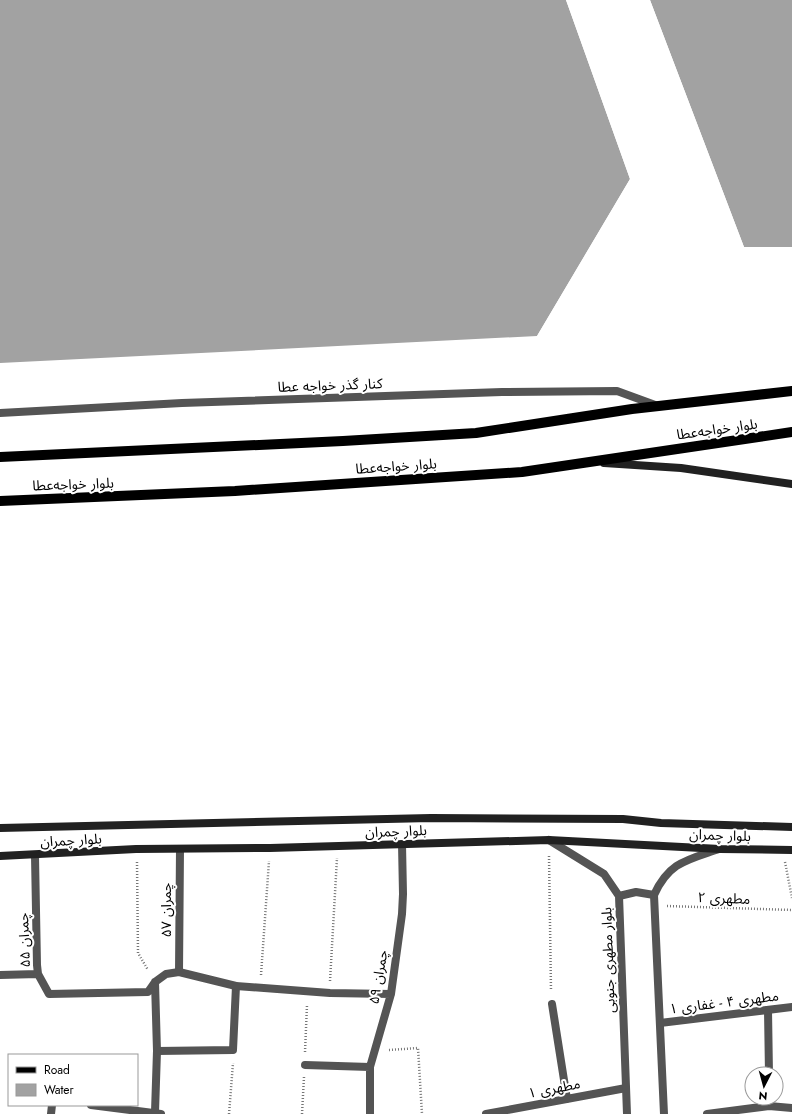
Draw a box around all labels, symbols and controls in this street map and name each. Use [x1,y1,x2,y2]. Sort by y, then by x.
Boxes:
street label: کنار گذر خواجه عطا [277,373,383,397]
street label: بلوار خواجه‌عطا [675,413,759,445]
street label: بلوار خواجه‌عطا [355,453,438,479]
street label: بلوار خواجه‌عطا [32,473,114,495]
street label: بلوار چمران [365,820,427,842]
street label: بلوار چمران [689,824,751,846]
street label: بلوار چمران [40,828,103,852]
street label: چمران ۵۷ [156,883,176,937]
street label: مطهری ۲ [697,887,751,909]
street label: بلوار مطهری جنوبی [596,907,620,1013]
street label: چمران ۵۵ [13,912,35,968]
street label: چمران ۵۹ [363,948,393,1006]
street label: مطهری ۴ - غفاری ۱ [668,985,780,1019]
legend [8,1054,138,1106]
text: Road [44,1061,70,1079]
north arrow [744,1066,784,1106]
street label: مطهری ۱ [526,1073,582,1103]
text: Water [44,1081,75,1099]
text: N [758,1088,768,1104]

